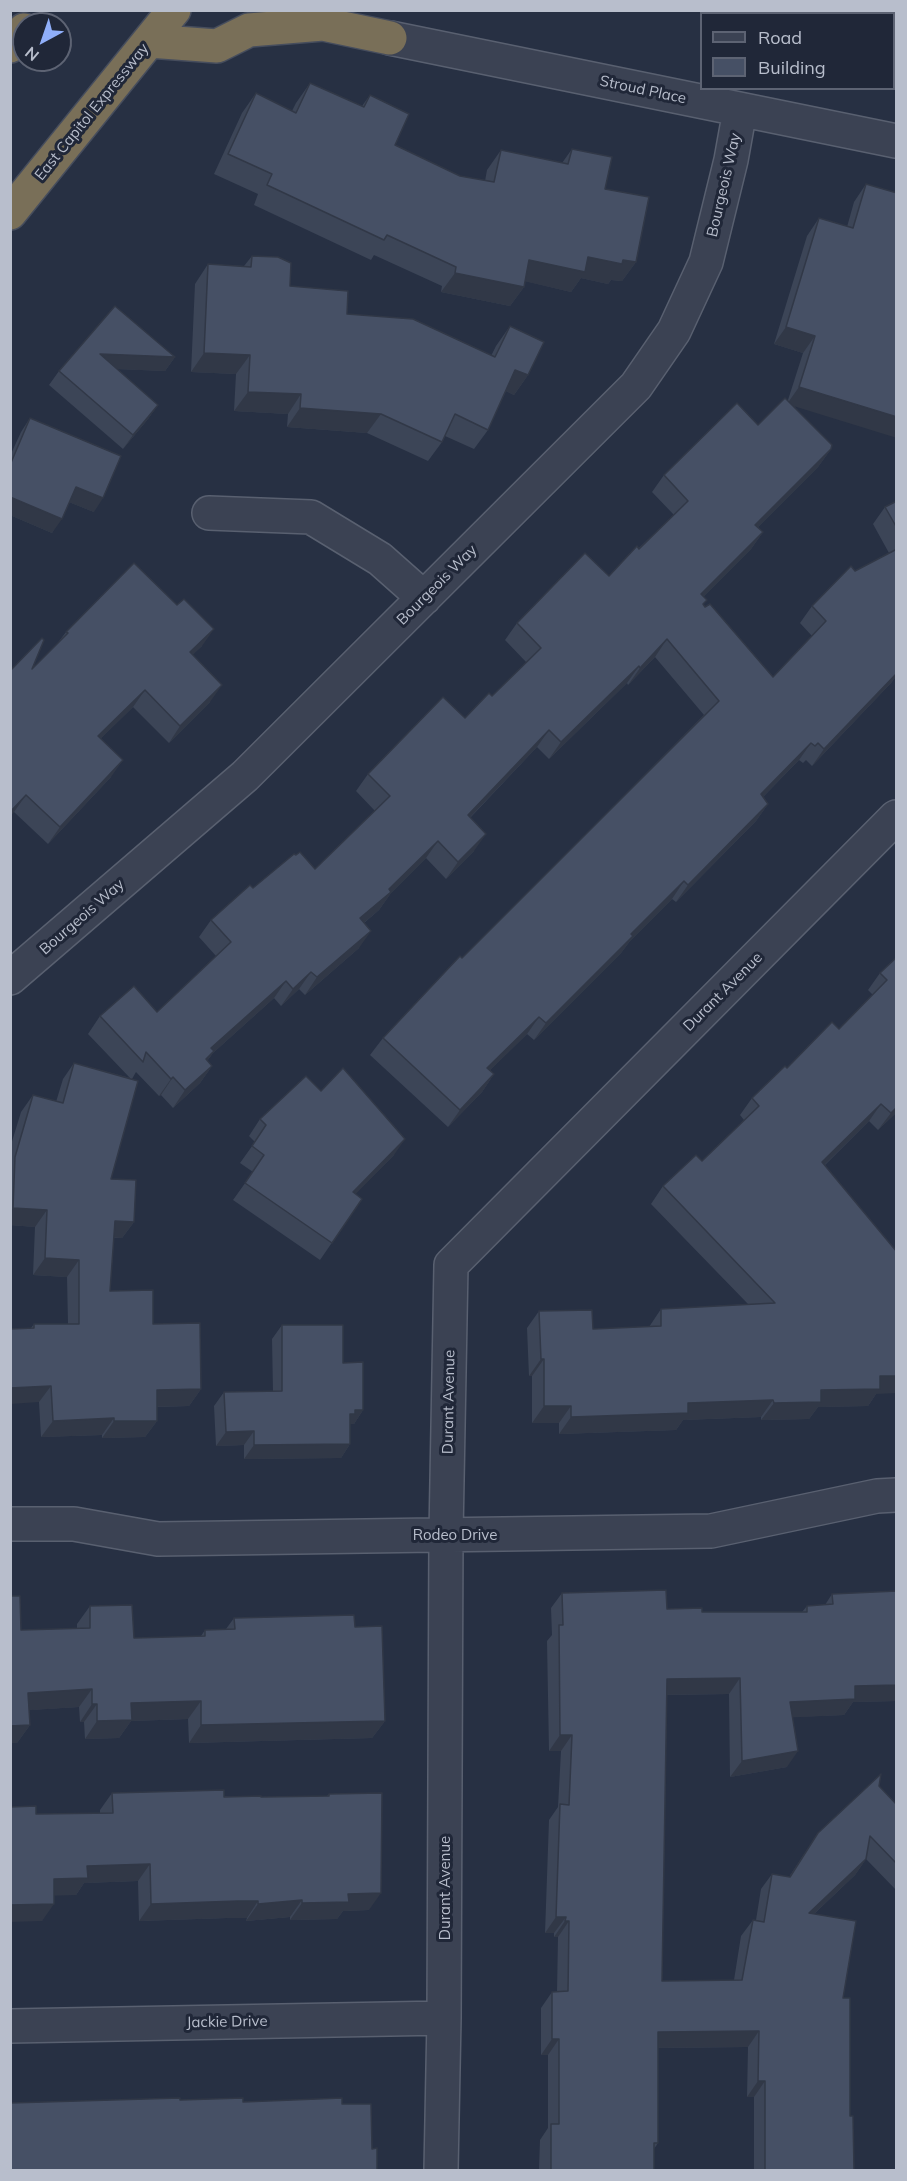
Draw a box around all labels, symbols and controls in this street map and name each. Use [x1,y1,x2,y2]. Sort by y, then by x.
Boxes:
north arrow [12,12,72,72]
legend [700,12,895,90]
text: Road [758,26,802,49]
street label: East Capitol Expressway [31,40,153,184]
text: N [21,43,43,66]
text: Building [758,56,826,79]
street label: Stroud Place [598,72,688,108]
street label: Bourgeois Way [703,131,745,239]
street label: Bourgeois Way [393,541,481,629]
street label: Bourgeois Way [36,875,128,959]
street label: Durant Avenue [680,949,766,1035]
street label: Durant Avenue [439,1350,459,1454]
street label: Rodeo Drive [413,1526,497,1544]
street label: Durant Avenue [436,1836,454,1940]
street label: Jackie Drive [186,2012,268,2032]

